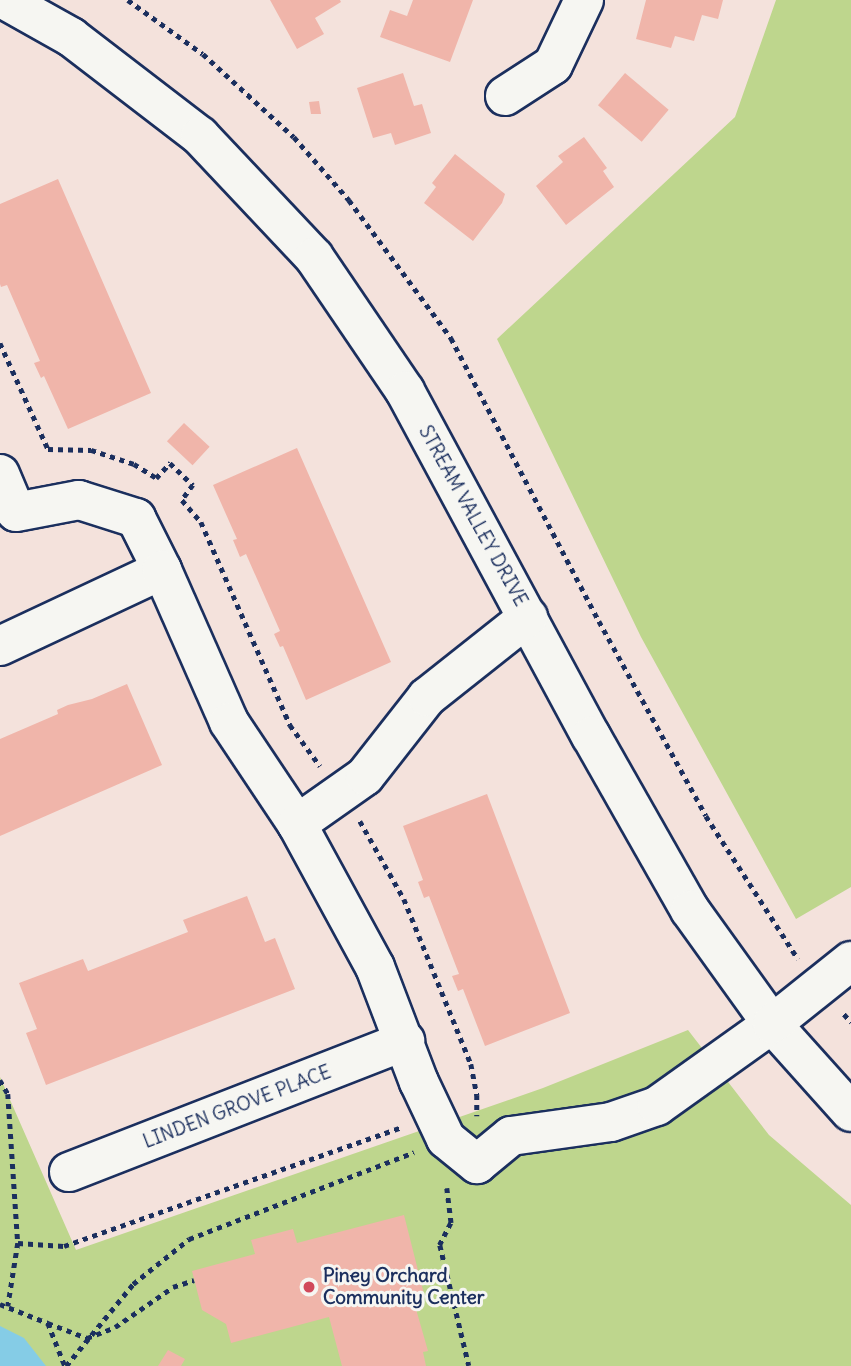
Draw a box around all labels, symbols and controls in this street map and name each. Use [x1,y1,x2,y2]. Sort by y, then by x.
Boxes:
street label: STREAM VALLEY DRIVE [414,422,532,610]
street label: LINDEN GROVE PLACE [140,1061,334,1153]
place label: Piney Orchard Community Center [323,1265,485,1309]
marker: Piney Orchard Community Center [301,1279,317,1295]

